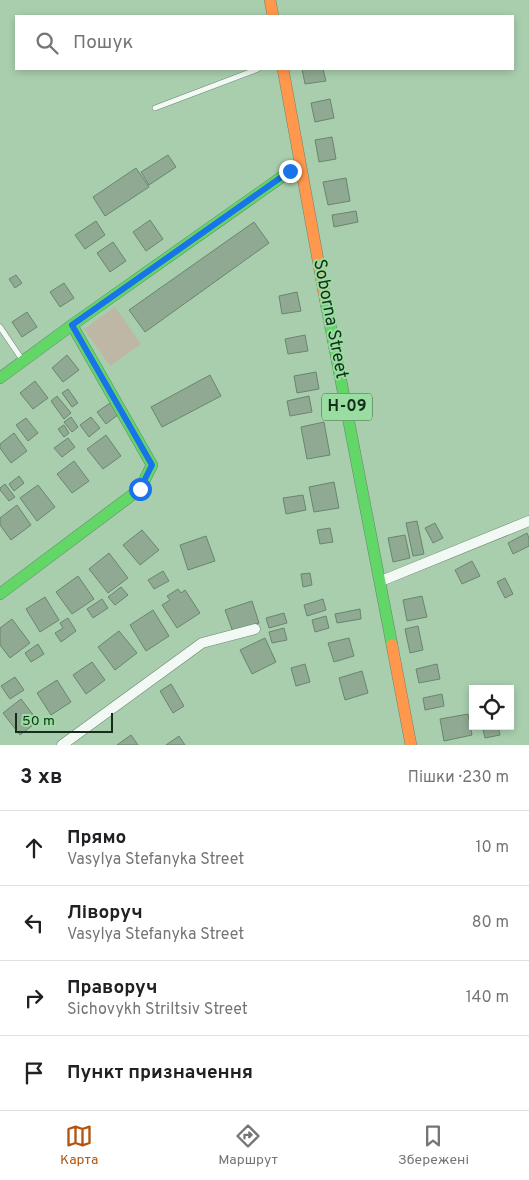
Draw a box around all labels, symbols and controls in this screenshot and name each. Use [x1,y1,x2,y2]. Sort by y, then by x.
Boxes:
search box [15,15,514,70]
icon: search [33,29,61,57]
text: Пошук [73,31,133,55]
route end [279,160,302,183]
street label: Soborna Street [307,257,353,381]
road number: Н-09 [322,394,372,421]
route start [129,478,152,501]
map controls [469,685,514,730]
button: locate [469,685,514,730]
scale bar [15,710,112,733]
text: 50 m [22,713,55,730]
text: 3 хв [20,764,62,791]
text: Пішки · 230 m [408,768,509,788]
text: Прямо [67,826,126,850]
icon: ahead [20,834,48,862]
text: 10 m [475,838,509,858]
text: Vasylya Stefanyka Street [67,850,244,870]
text: Ліворуч [67,901,143,925]
icon: left [20,909,48,937]
text: 80 m [472,913,509,933]
text: Vasylya Stefanyka Street [67,925,244,945]
text: Праворуч [67,976,158,1000]
icon: right [20,984,48,1012]
text: 140 m [466,988,509,1008]
text: Sichovykh Striltsiv Street [67,1000,248,1020]
icon: arrive [20,1059,48,1087]
text: Пункт призначення [67,1061,253,1085]
tab: Карта [60,1122,98,1169]
tab: Маршрут [218,1122,278,1169]
tab: Збережені [398,1122,469,1169]

